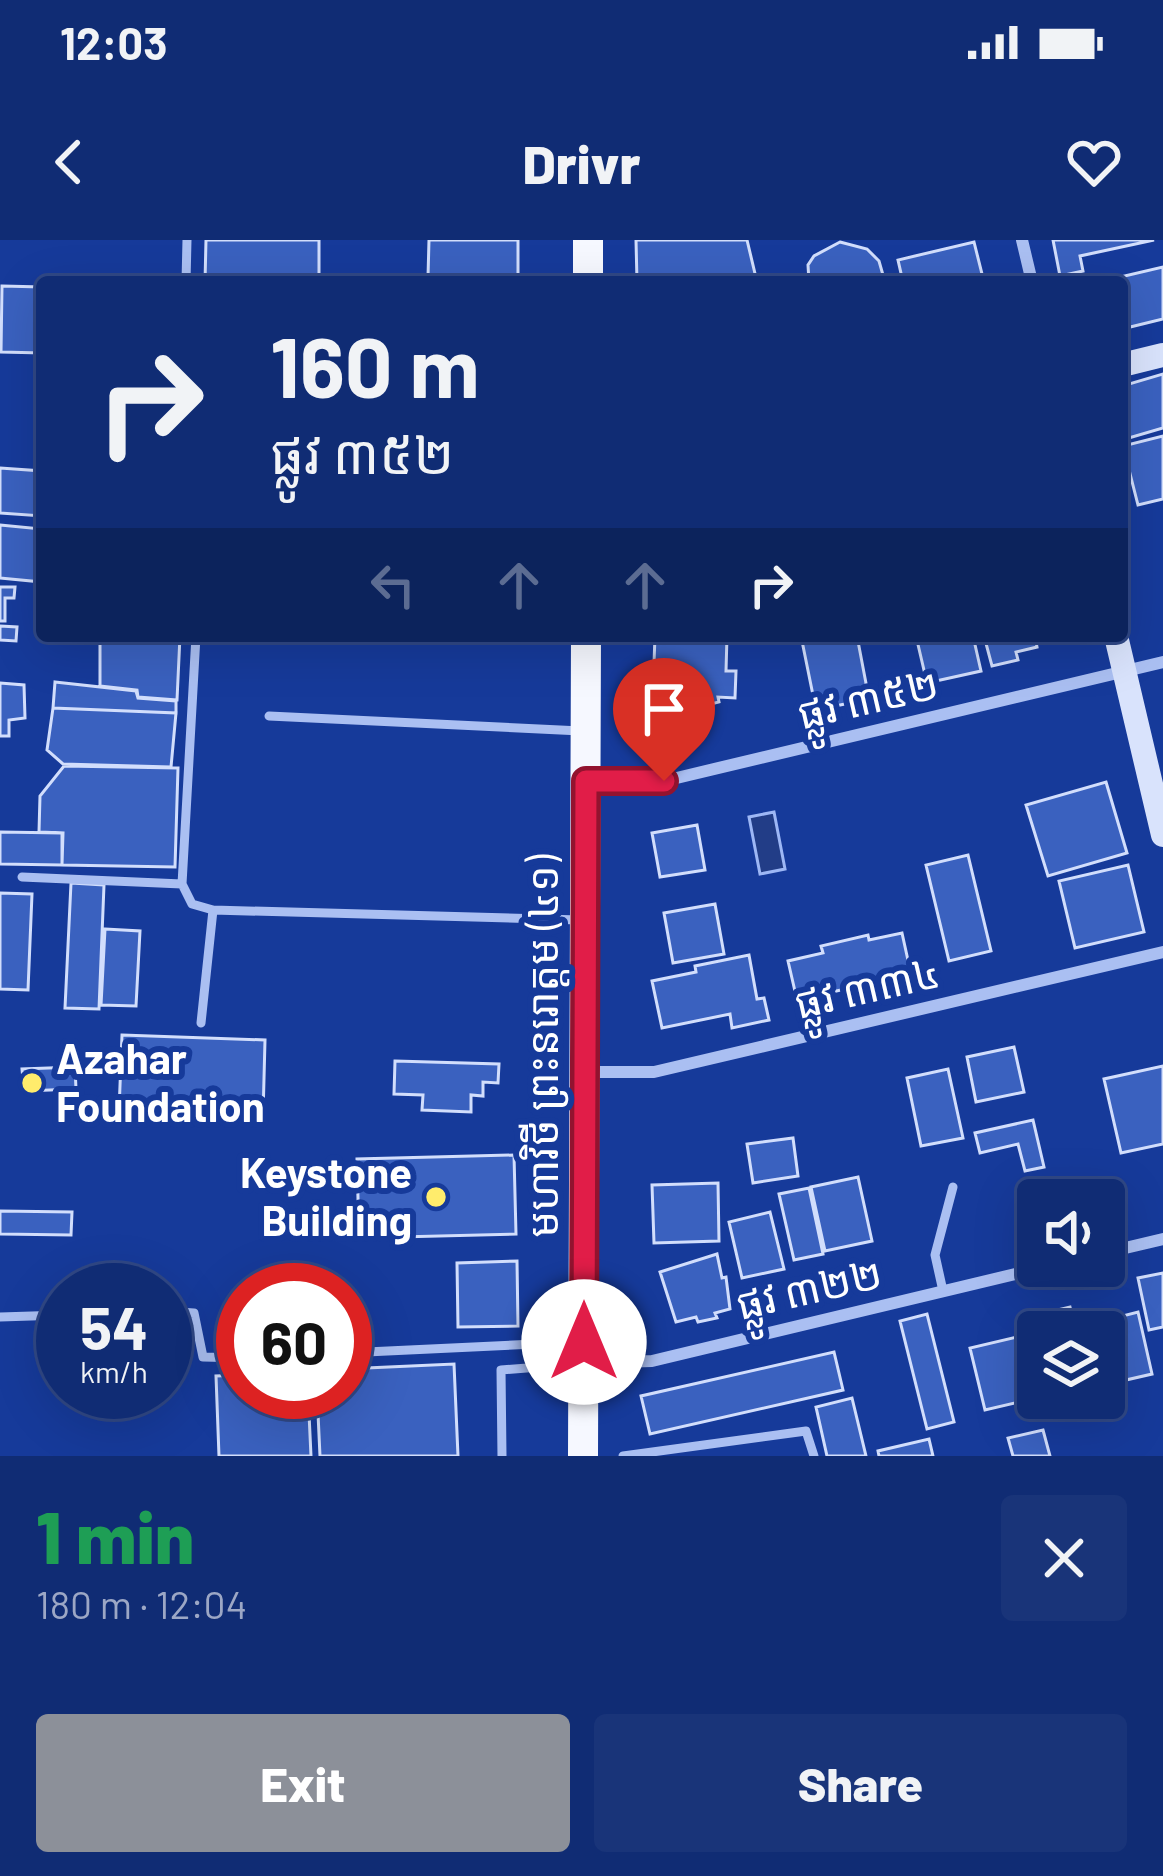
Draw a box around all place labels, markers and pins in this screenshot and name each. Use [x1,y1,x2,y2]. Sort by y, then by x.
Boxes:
pin [613,658,715,781]
place label: Azahar Foundation [56,1032,265,1130]
marker: Azahar Foundation [19,1070,45,1096]
place label: Keystone Building [240,1146,412,1245]
marker: Keystone Building [423,1184,449,1210]

